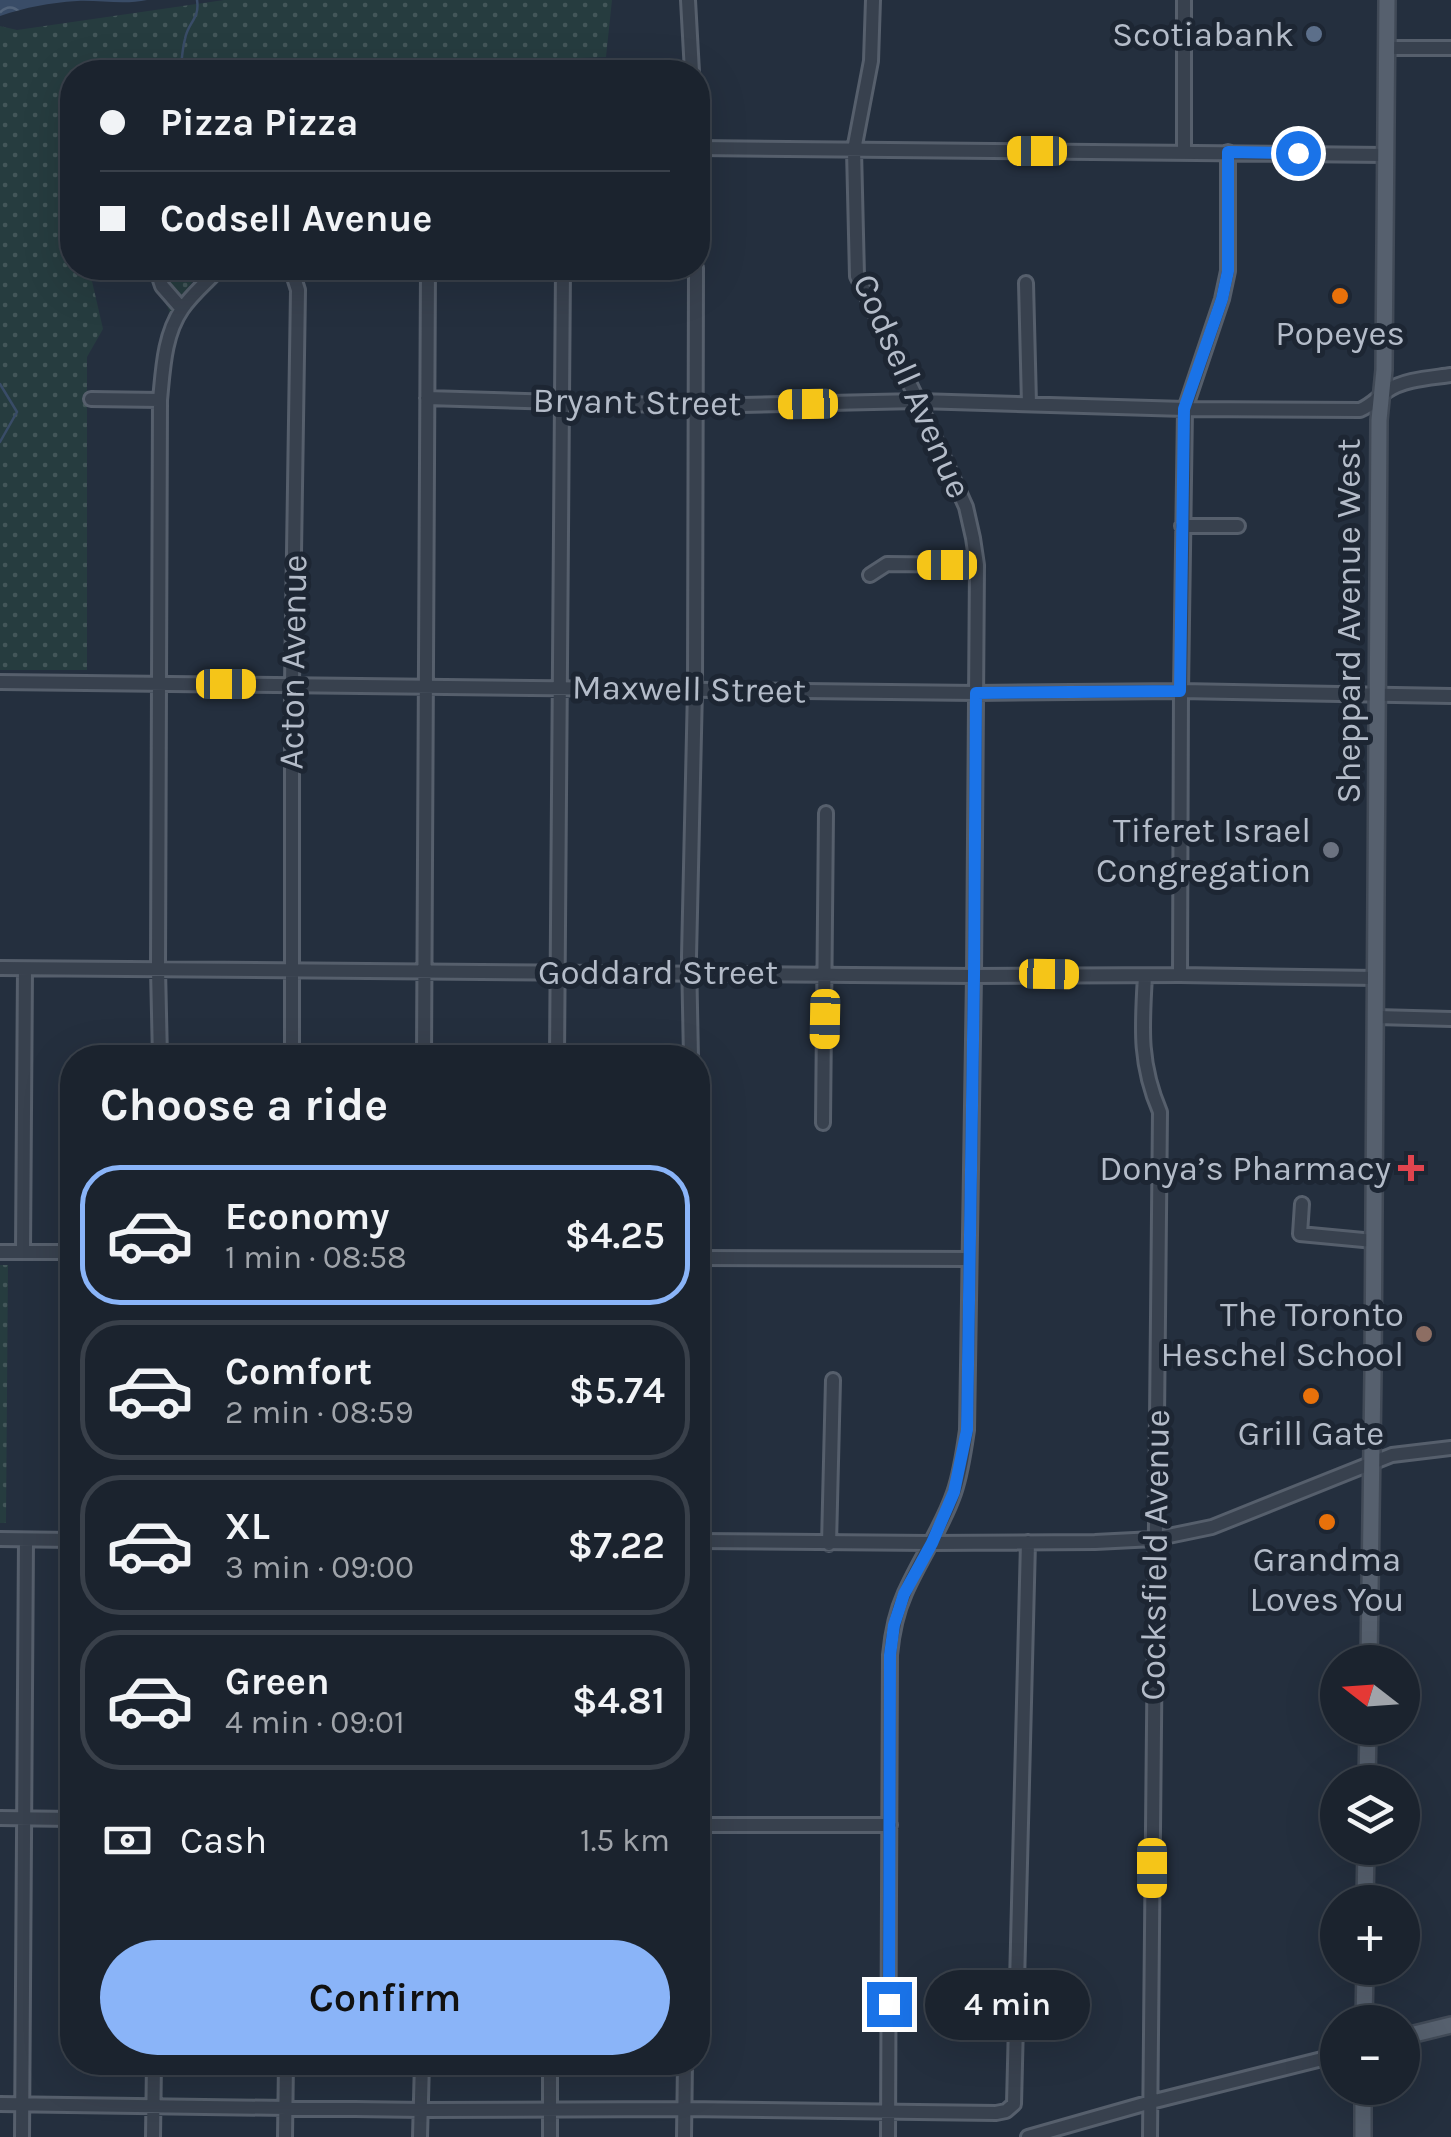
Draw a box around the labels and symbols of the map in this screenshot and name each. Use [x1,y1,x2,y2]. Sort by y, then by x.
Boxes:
place label: Scotiabank [1112,14,1294,55]
marker: Scotiabank [1303,23,1325,45]
route start [1276,131,1321,176]
car [1007,136,1067,166]
street label: Codsell Avenue [844,268,980,504]
marker: Popeyes [1329,285,1351,307]
place label: Popeyes [1275,313,1405,354]
street label: Bryant Street [532,380,742,424]
car [778,388,838,420]
street label: Sheppard Avenue West [1328,438,1369,804]
car [917,550,977,580]
street label: Acton Avenue [271,554,315,770]
street label: Maxwell Street [572,666,806,712]
car [196,669,256,699]
place label: Tiferet Israel Congregation [1096,810,1311,891]
marker: Tiferet Israel Congregation [1320,839,1342,861]
street label: Goddard Street [538,952,778,993]
car [1019,958,1079,990]
car [809,989,841,1049]
place label: Donya’s Pharmacy [1099,1148,1391,1189]
marker: Donya’s Pharmacy [1400,1157,1422,1179]
place label: The Toronto Heschel School [1161,1294,1404,1375]
marker: The Toronto Heschel School [1413,1323,1435,1345]
marker: Grill Gate [1300,1385,1322,1407]
street label: Cocksfield Avenue [1132,1409,1178,1701]
place label: Grill Gate [1238,1413,1384,1454]
marker: Grandma Loves You [1316,1511,1338,1533]
place label: Grandma Loves You [1250,1539,1405,1620]
north arrow [1320,1645,1420,1745]
car [1137,1838,1167,1898]
callout: 4 min [924,1969,1089,2039]
route end [867,1982,912,2027]

